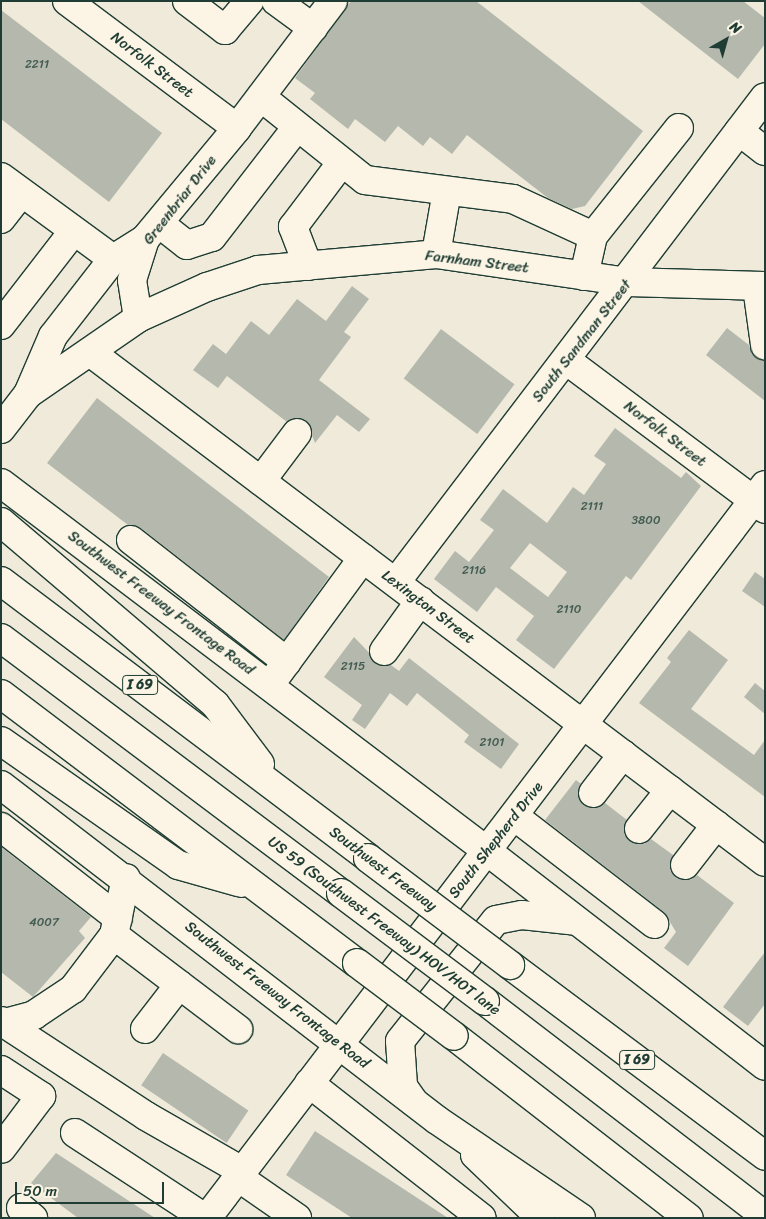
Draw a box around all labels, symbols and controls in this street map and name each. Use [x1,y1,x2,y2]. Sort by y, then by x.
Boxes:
north arrow [701,15,751,65]
text: N [724,15,747,41]
street label: Norfolk Street [107,28,197,102]
house number: 2211 [25,58,49,72]
street label: Greenbriar Drive [139,152,221,248]
street label: Farnham Street [424,247,530,277]
street label: South Sandman Street [528,276,636,406]
street label: Norfolk Street [620,397,710,471]
house number: 2111 [581,500,603,514]
house number: 3800 [632,514,660,528]
street label: Southwest Freeway Frontage Road [64,527,258,679]
house number: 2116 [462,564,486,578]
street label: Lexington Street [378,566,478,648]
house number: 2110 [557,603,581,617]
house number: 2115 [341,660,365,674]
road number: I 69 [121,674,159,696]
house number: 2101 [480,736,504,750]
street label: South Shepherd Drive [445,778,547,902]
street label: Southwest Freeway [326,823,440,915]
street label: US 59 (Southwest Freeway) HOV/HOT lane [264,833,504,1019]
house number: 4007 [29,916,59,930]
street label: Southwest Freeway Frontage Road [182,918,372,1072]
road number: I 69 [618,1048,656,1072]
scale bar [18,1172,166,1204]
text: 50 m [23,1178,57,1204]

